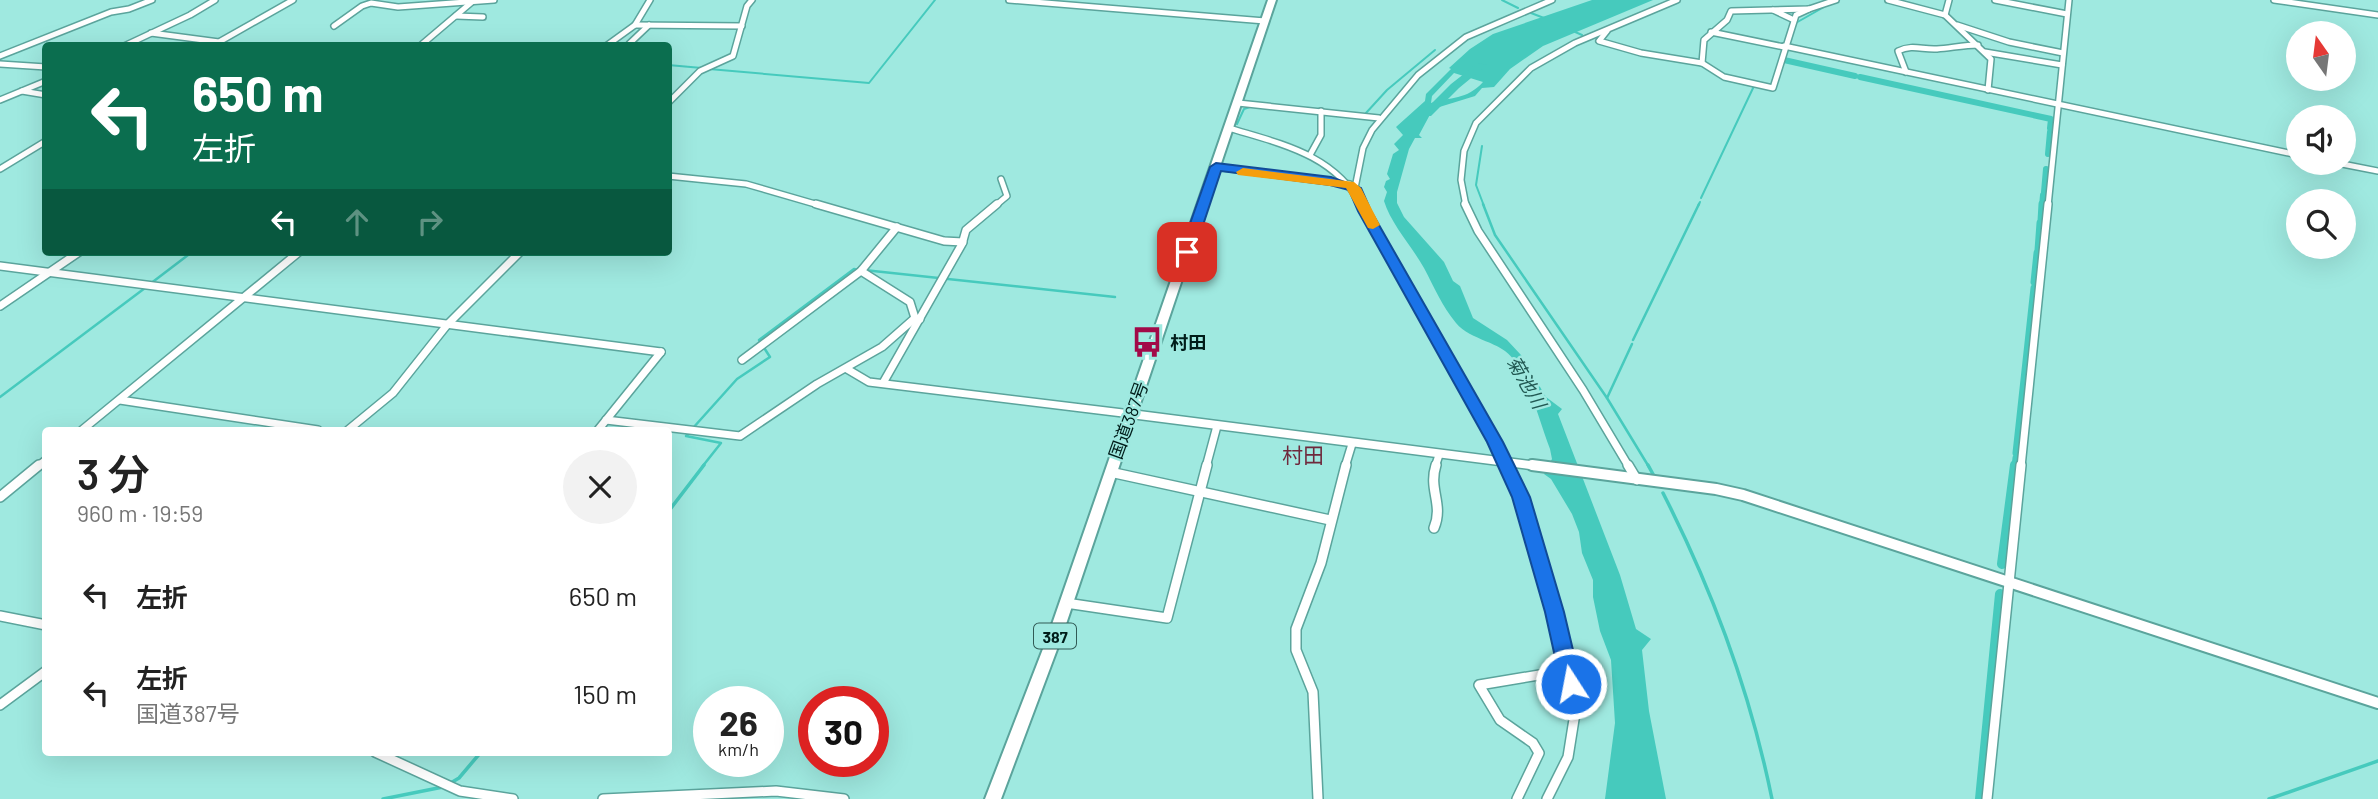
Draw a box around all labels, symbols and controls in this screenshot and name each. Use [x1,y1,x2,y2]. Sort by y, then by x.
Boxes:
north arrow [2286,21,2356,91]
map controls [2286,21,2356,259]
text: 650 m [192,63,323,122]
icon: left [77,70,168,161]
button: sound [2286,105,2356,175]
text: 左折 [192,128,256,166]
button: search [2286,189,2356,259]
icon: left [265,203,303,241]
icon: ahead [338,203,376,241]
icon: right [411,203,449,241]
pin [1157,222,1217,282]
icon: arrive [1168,233,1206,271]
bus stop icon: 村田 [1130,325,1164,359]
place label: 村田 [1170,331,1206,353]
water label: 菊池川 [1503,352,1552,414]
street label: 国道387号 [1104,378,1152,462]
district label: 村田 [1282,442,1324,467]
text: 3 分 [77,448,150,498]
button: close [563,450,637,524]
text: 960 m · 19:59 [77,499,203,527]
icon: left [77,576,115,614]
text: 650 m [569,580,637,611]
text: 左折 [136,581,188,612]
road number: 387 [1034,624,1076,649]
position arrow [1534,647,1608,721]
text: 左折 [136,662,188,693]
icon: left [77,674,115,712]
text: 150 m [573,678,637,709]
speed limit sign: 30 [798,686,889,777]
text: 国道387号 [136,699,240,727]
text: 26 [719,701,758,743]
text: km/h [718,738,759,760]

